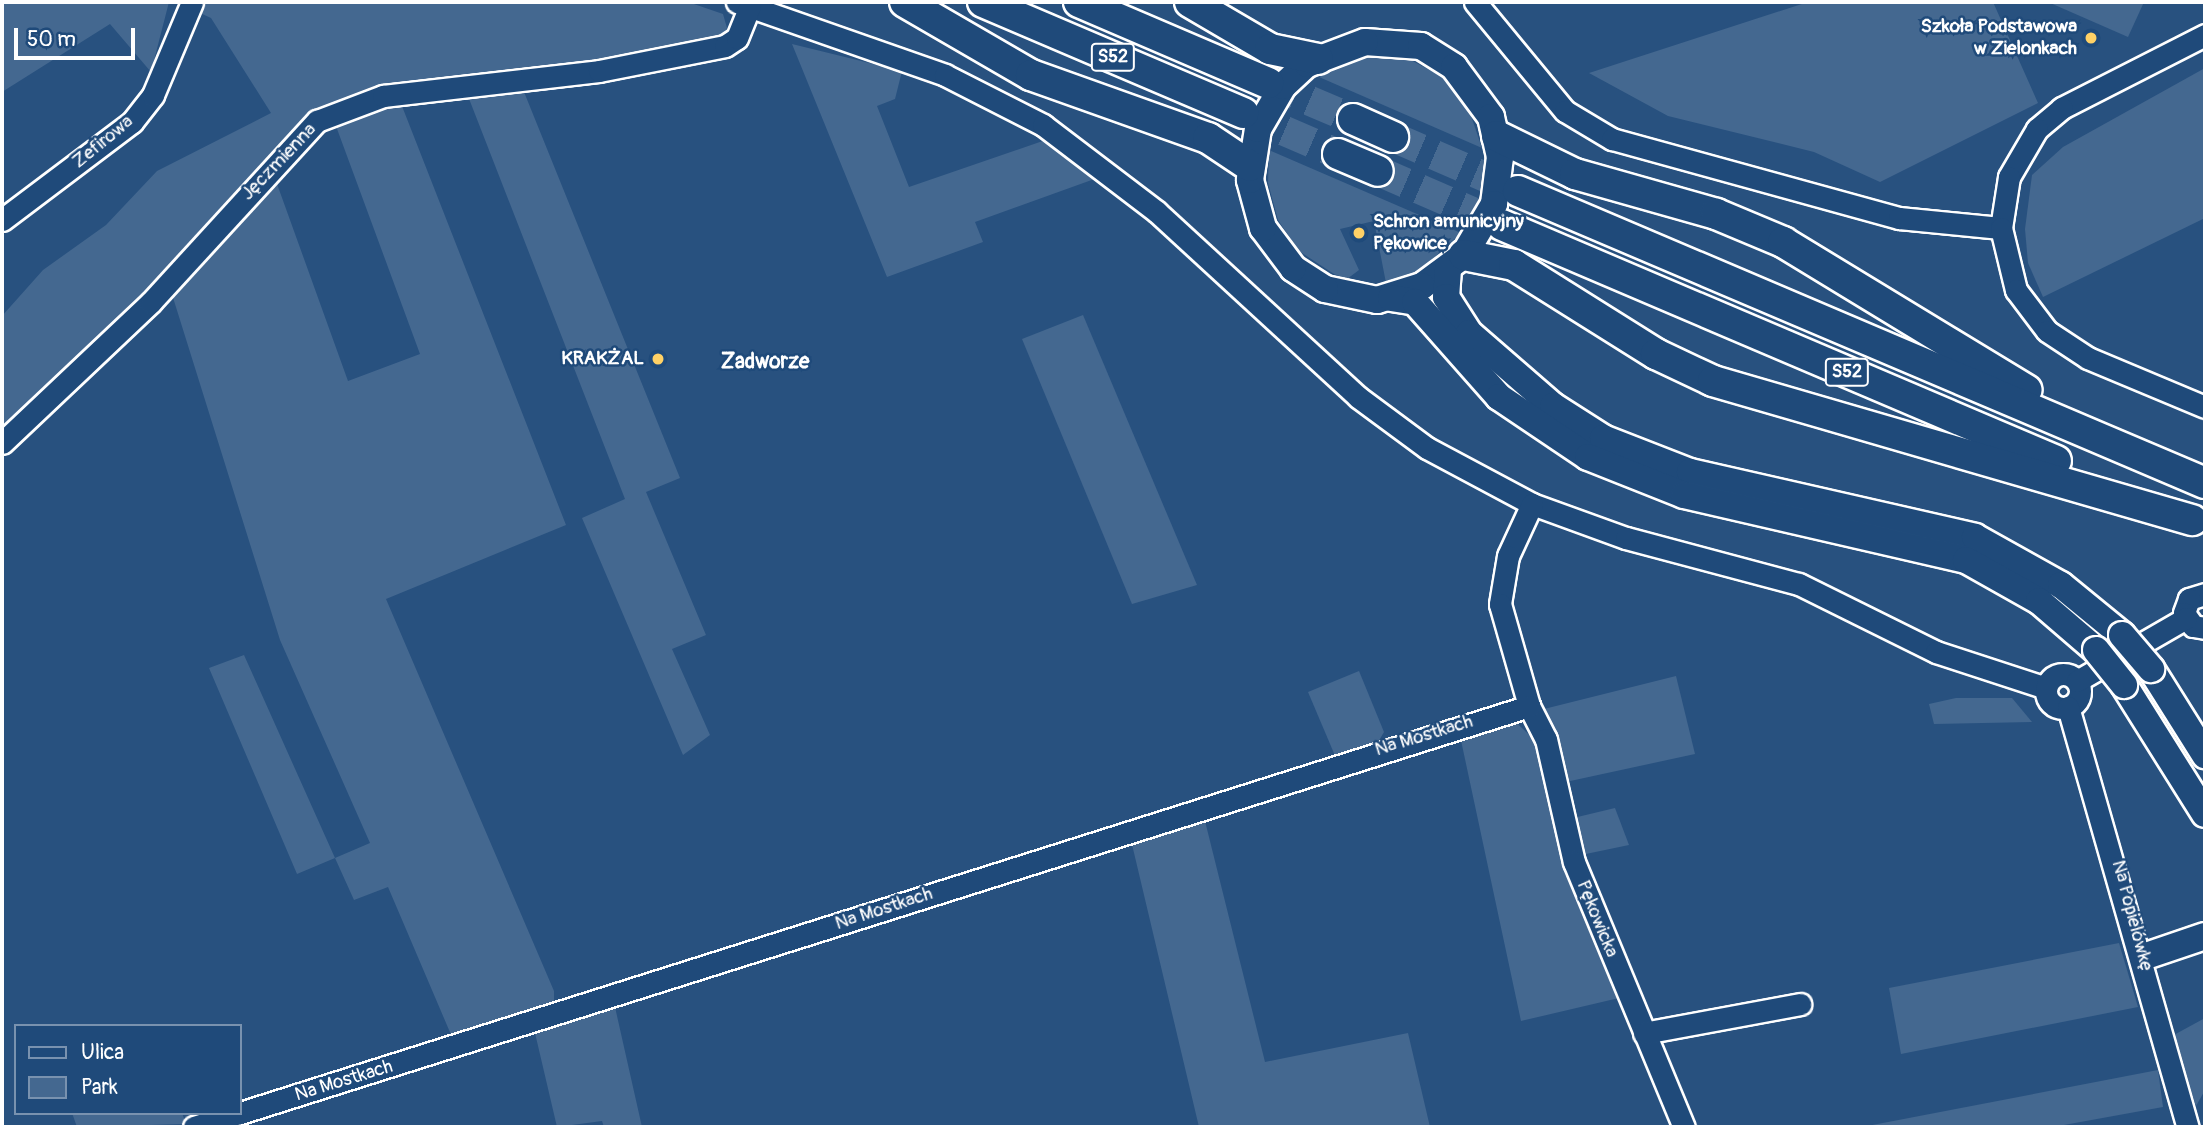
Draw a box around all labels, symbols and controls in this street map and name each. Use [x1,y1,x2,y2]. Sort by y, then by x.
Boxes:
scale bar [18,14,138,58]
place label: Szkoła Podstawowa w Zielonkach [1921,16,2077,60]
text: 50 m [27,26,76,53]
marker: Szkoła Podstawowa w Zielonkach [2083,30,2099,46]
road number: S52 [1090,42,1136,72]
street label: Zefirowa [68,111,138,173]
street label: Jęczmienna [237,119,321,205]
place label: Schron amunicyjny Pękowice [1373,211,1524,255]
marker: Schron amunicyjny Pękowice [1351,225,1367,241]
place label: KRAKŻAL [561,348,644,370]
district label: Zadworze [721,349,809,375]
marker: KRAKŻAL [650,351,666,367]
road number: S52 [1824,358,1870,386]
street label: Na Mostkach [1372,710,1476,762]
street label: Na Popielówkę [2106,858,2158,974]
street label: Pękowicka [1571,877,1623,961]
street label: Na Mostkach [832,883,936,935]
legend [14,1024,242,1115]
text: Ulica [81,1039,124,1066]
street label: Na Mostkach [292,1055,396,1107]
text: Park [81,1074,118,1101]

